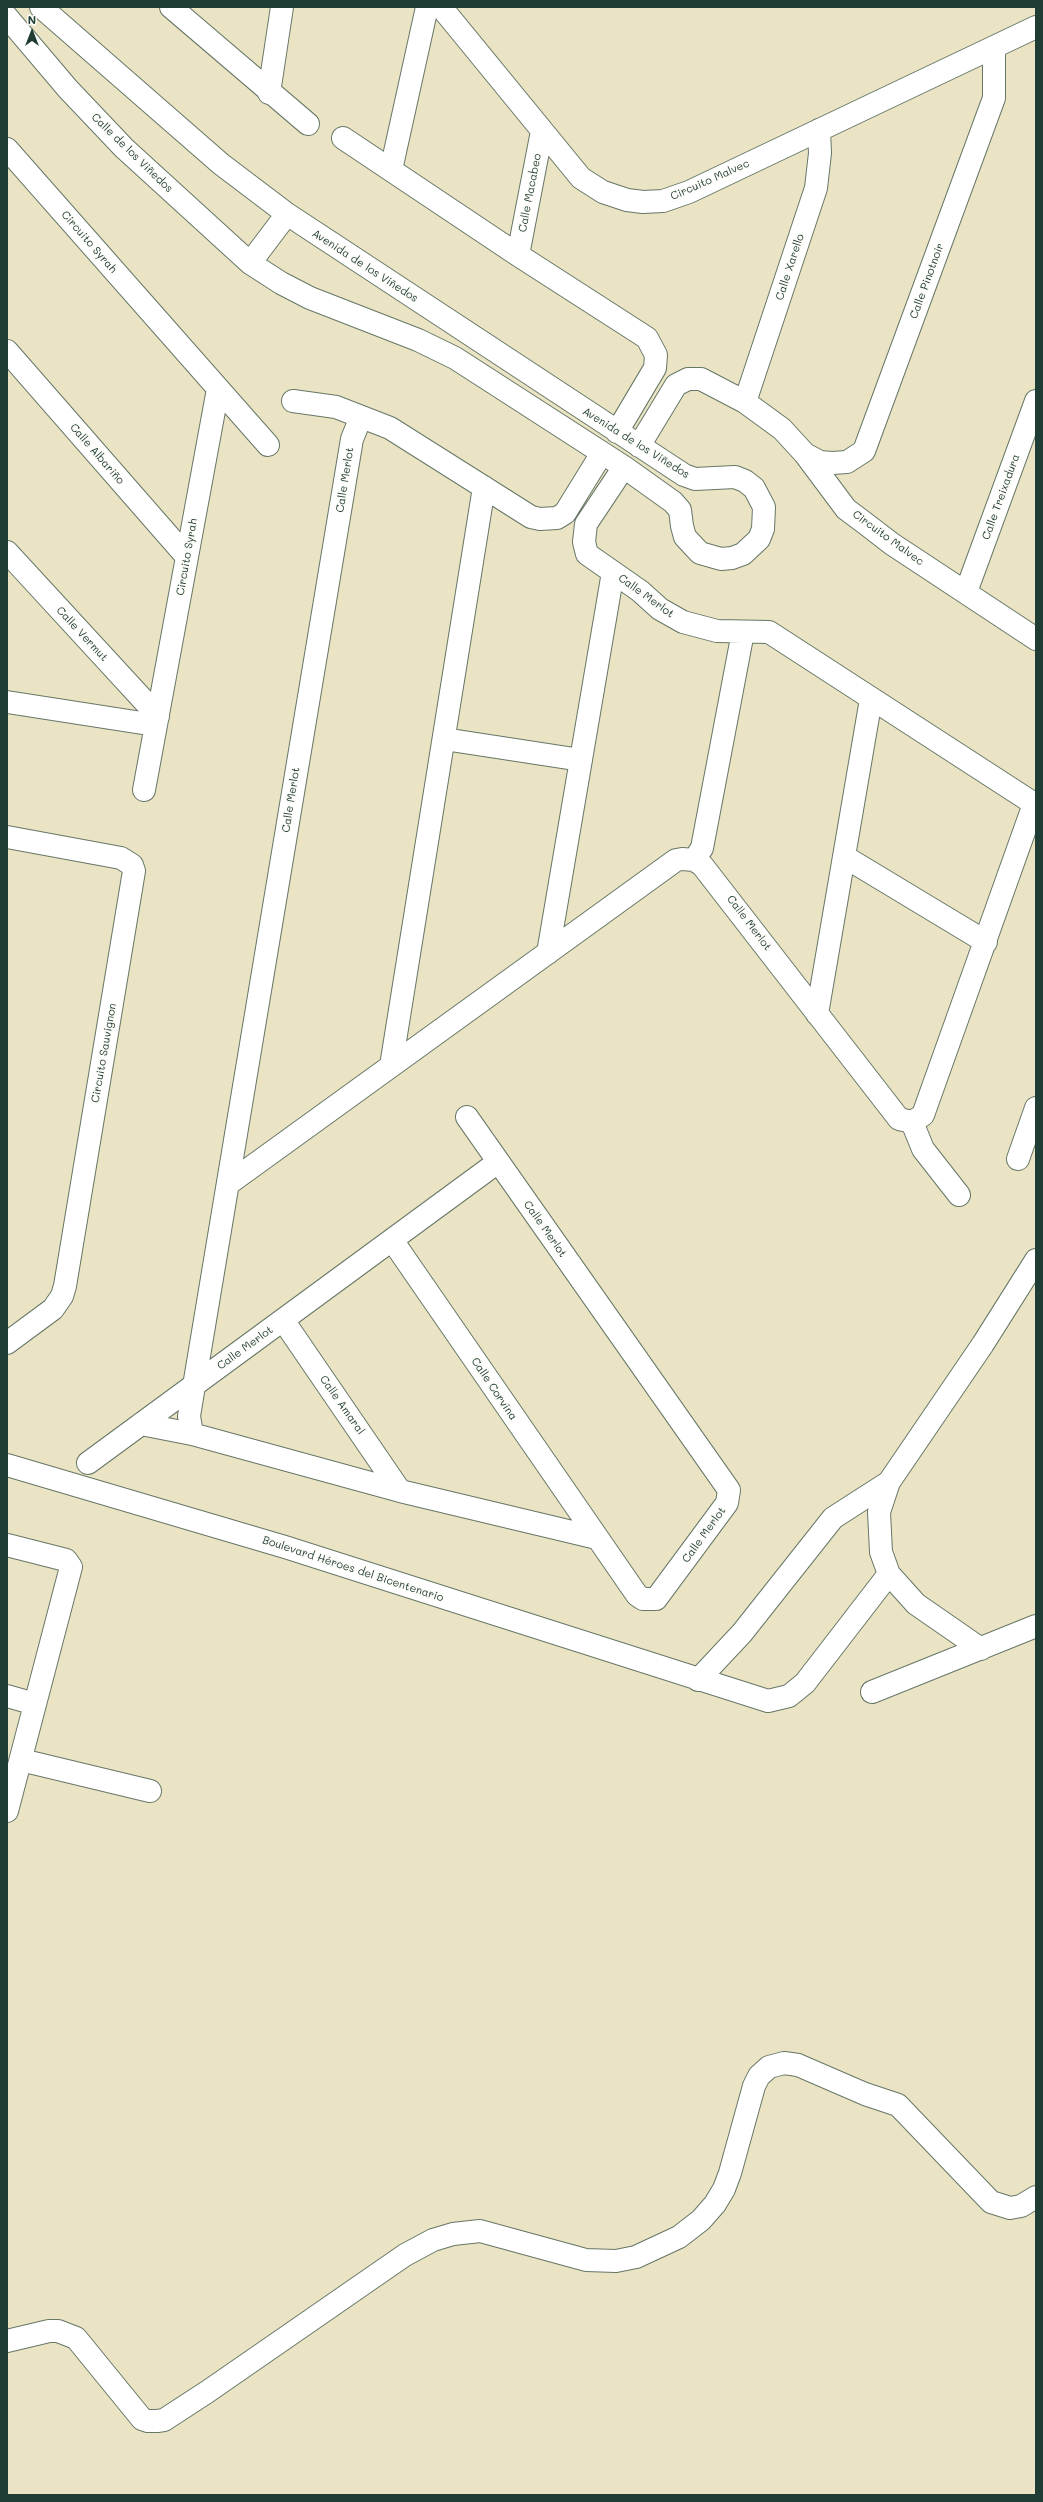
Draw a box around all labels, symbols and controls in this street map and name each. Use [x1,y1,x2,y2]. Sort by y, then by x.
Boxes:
north arrow [12,12,52,52]
text: N [28,12,36,27]
street label: Calle de los Viñedos [89,111,175,195]
street label: Calle Macabeo [516,153,544,233]
street label: Circuito Malvec [669,157,751,203]
street label: Circuito Syrah [58,208,120,276]
street label: Avenida de los Viñedos [310,227,420,305]
street label: Calle Xarello [773,232,807,302]
street label: Calle Pinotnoir [907,241,947,321]
street label: Avenida de los Viñedos [580,405,692,481]
street label: Calle Albariño [67,421,127,487]
street label: Calle Merlot [333,446,357,514]
street label: Calle Treixadura [979,452,1023,542]
street label: Circuito Malvec [850,508,926,568]
street label: Circuito Syrah [174,517,200,597]
street label: Calle Merlot [616,571,676,621]
street label: Calle Vermut [53,604,111,664]
street label: Calle Merlot [279,766,303,834]
street label: Calle Merlot [724,893,774,953]
street label: Circuito Sauvignon [89,1002,119,1104]
street label: Calle Merlot [521,1198,569,1260]
street label: Calle Merlot [215,1323,275,1373]
street label: Calle Corvina [468,1355,520,1423]
street label: Calle Amaral [317,1373,367,1437]
street label: Calle Merlot [679,1505,729,1565]
street label: Boulevard Héroes del Bicentenario [261,1533,445,1605]

